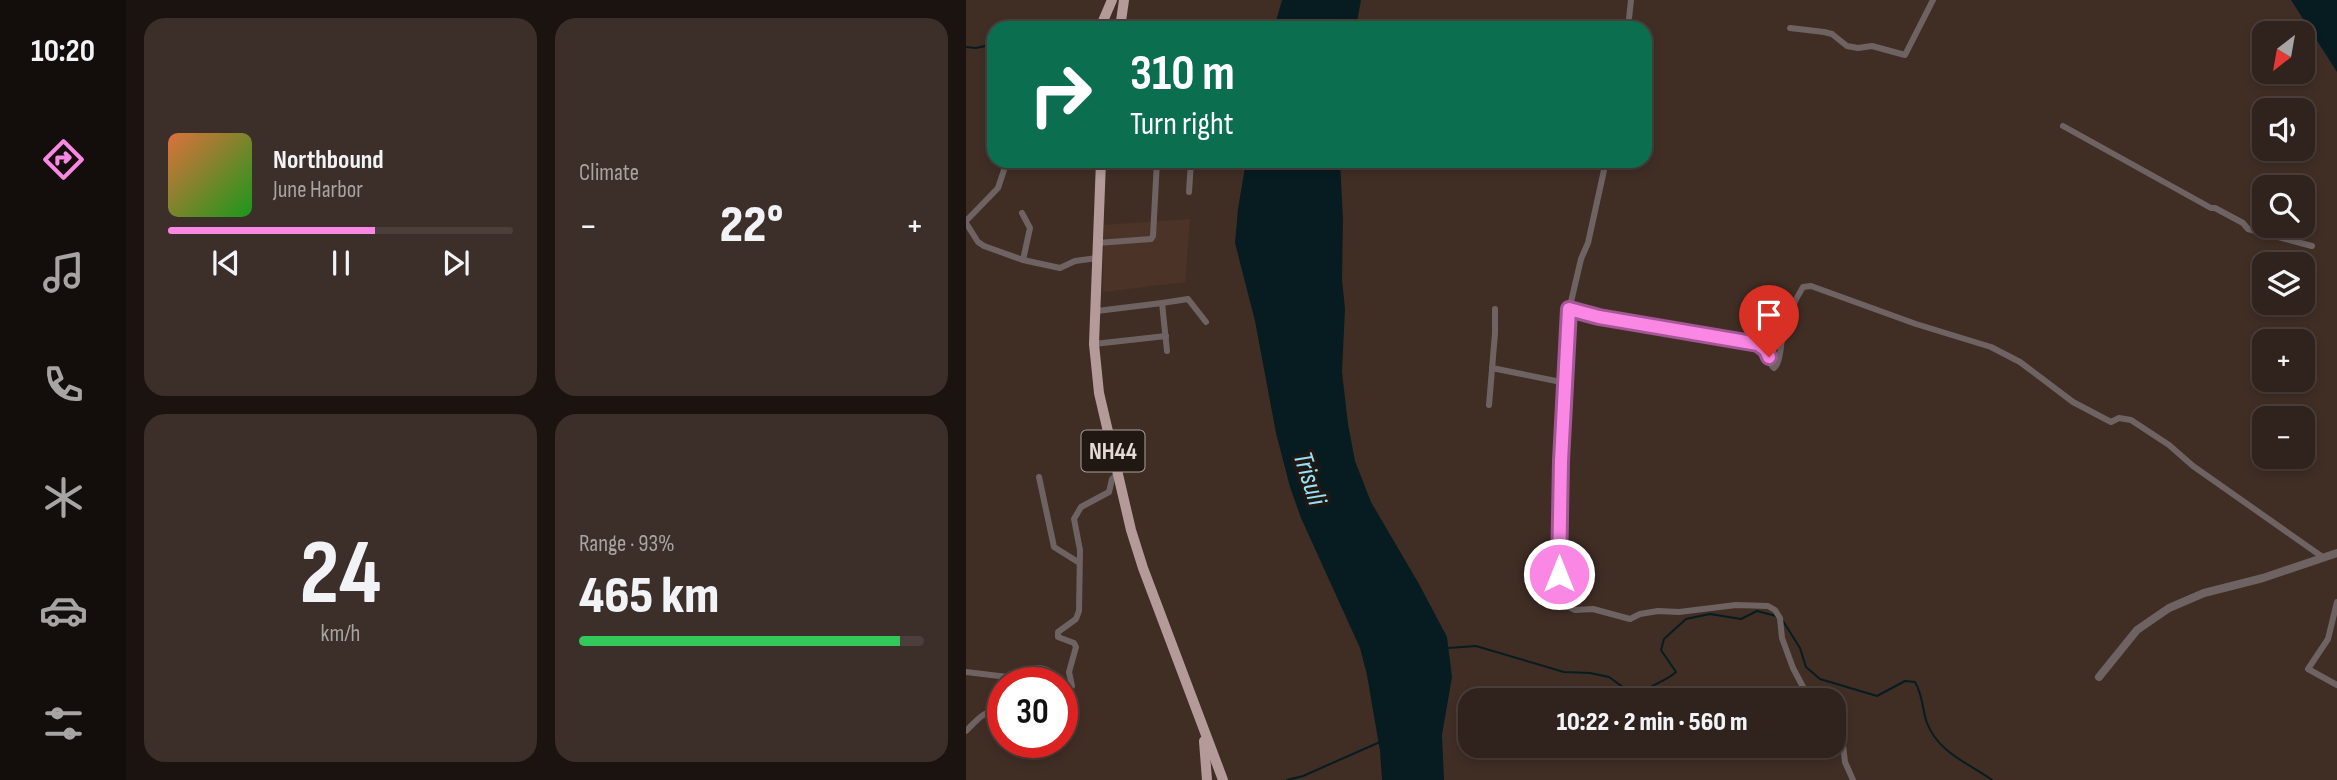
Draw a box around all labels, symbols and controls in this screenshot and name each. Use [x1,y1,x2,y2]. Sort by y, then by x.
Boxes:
north arrow [2252,21,2315,84]
map controls [2252,21,2315,469]
text: 10:20 [31,32,95,71]
text: 310 m [1130,45,1235,104]
icon: right [1015,49,1106,140]
button: sound [2252,98,2315,161]
text: Turn right [1130,105,1234,144]
icon: directions [39,135,88,184]
text: Northbound [273,145,384,176]
text: Climate [579,159,639,187]
button: search [2252,175,2315,238]
text: June Harbor [273,176,363,204]
text: 22° [720,194,783,257]
text: − [579,204,598,249]
text: + [905,204,924,249]
icon: previous [207,244,245,282]
icon: pause [322,244,360,282]
icon: next [437,244,475,282]
icon: music [39,248,88,297]
button: layers [2252,252,2315,315]
pin [1739,285,1799,357]
icon: arrive [1750,296,1788,334]
button: + [2252,329,2315,392]
icon: phone [39,360,88,409]
button: − [2252,406,2315,469]
road number: NH44 [1082,430,1144,472]
water label: Trisuli [1286,448,1334,510]
icon: climate [39,473,88,522]
text: 24 [300,520,381,629]
text: Range · 93% [579,530,675,558]
position arrow [1522,537,1596,611]
text: 465 km [579,565,719,628]
icon: car [39,586,88,635]
text: km/h [321,620,360,648]
speed limit sign: 30 [987,667,1078,758]
icon: filters [39,699,88,748]
text: 10:22 · 2 min · 560 m [1556,707,1748,738]

